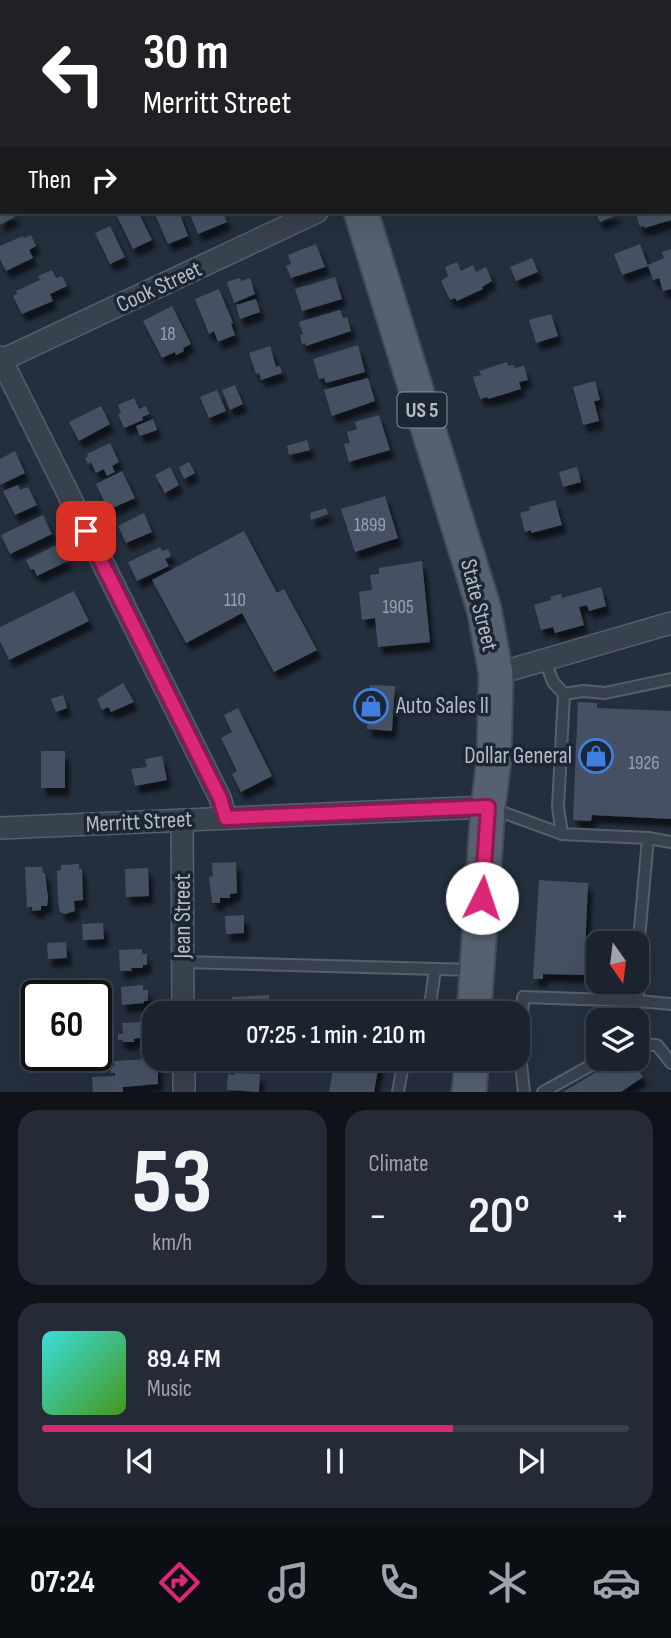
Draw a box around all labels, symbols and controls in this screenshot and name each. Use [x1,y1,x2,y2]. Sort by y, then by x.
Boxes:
text: 30 m [143,24,228,83]
icon: left [28,28,119,119]
text: Merritt Street [143,84,291,123]
icon: right [85,161,123,199]
text: Then [28,165,71,196]
street label: Cook Street [112,255,206,319]
house number: 18 [161,323,175,346]
road number: US 5 [398,392,446,428]
pin [56,501,116,561]
icon: arrive [67,512,105,550]
house number: 1899 [354,514,386,537]
street label: State Street [454,556,504,654]
house number: 110 [224,589,246,612]
house number: 1905 [382,596,414,619]
shop icon: Auto Sales II [352,687,390,725]
place label: Auto Sales II [395,692,489,720]
shop icon: Dollar General [577,737,615,775]
place label: Dollar General [464,742,572,770]
house number: 1926 [628,752,660,775]
street label: Merritt Street [85,805,193,839]
position arrow [445,861,519,935]
street label: Jean Street [169,874,197,959]
north arrow [586,931,649,994]
map controls [586,931,649,1071]
speed limit sign: 60 [21,980,112,1071]
button: layers [586,1008,649,1071]
text: 07:25 · 1 min · 210 m [246,1020,426,1051]
text: 53 [132,1129,213,1238]
text: Climate [369,1150,428,1178]
text: 20° [468,1185,530,1248]
text: − [369,1194,387,1239]
text: + [610,1194,629,1239]
text: km/h [152,1229,192,1257]
text: 89.4 FM [147,1344,221,1375]
text: Music [147,1375,192,1403]
icon: previous [121,1442,159,1480]
icon: pause [316,1442,354,1480]
icon: next [512,1442,550,1480]
icon: directions [155,1558,204,1607]
icon: music [264,1558,313,1607]
icon: phone [374,1558,423,1607]
icon: climate [483,1558,532,1607]
icon: car [592,1558,641,1607]
text: 07:24 [30,1563,95,1602]

